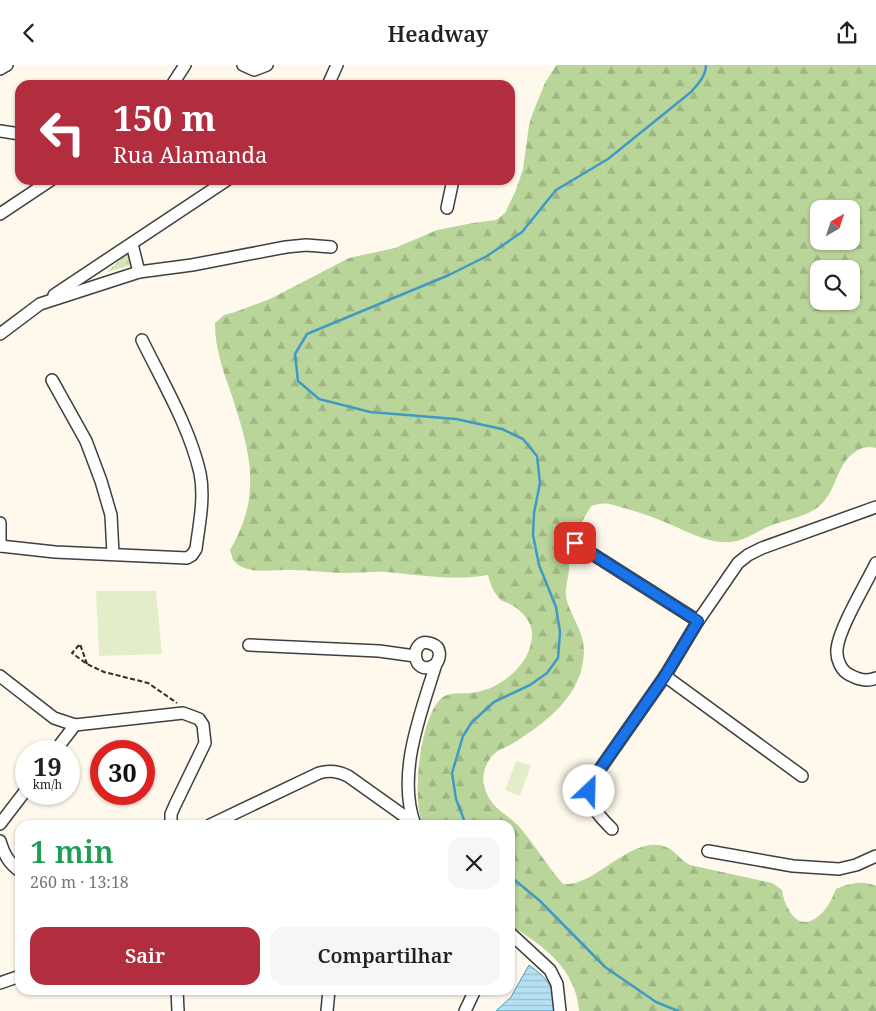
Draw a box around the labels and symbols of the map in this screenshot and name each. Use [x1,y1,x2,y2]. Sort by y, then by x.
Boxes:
north arrow [810,200,860,250]
pin [554,522,596,564]
speed limit sign: 30 [90,740,155,805]
position arrow [562,764,614,816]

